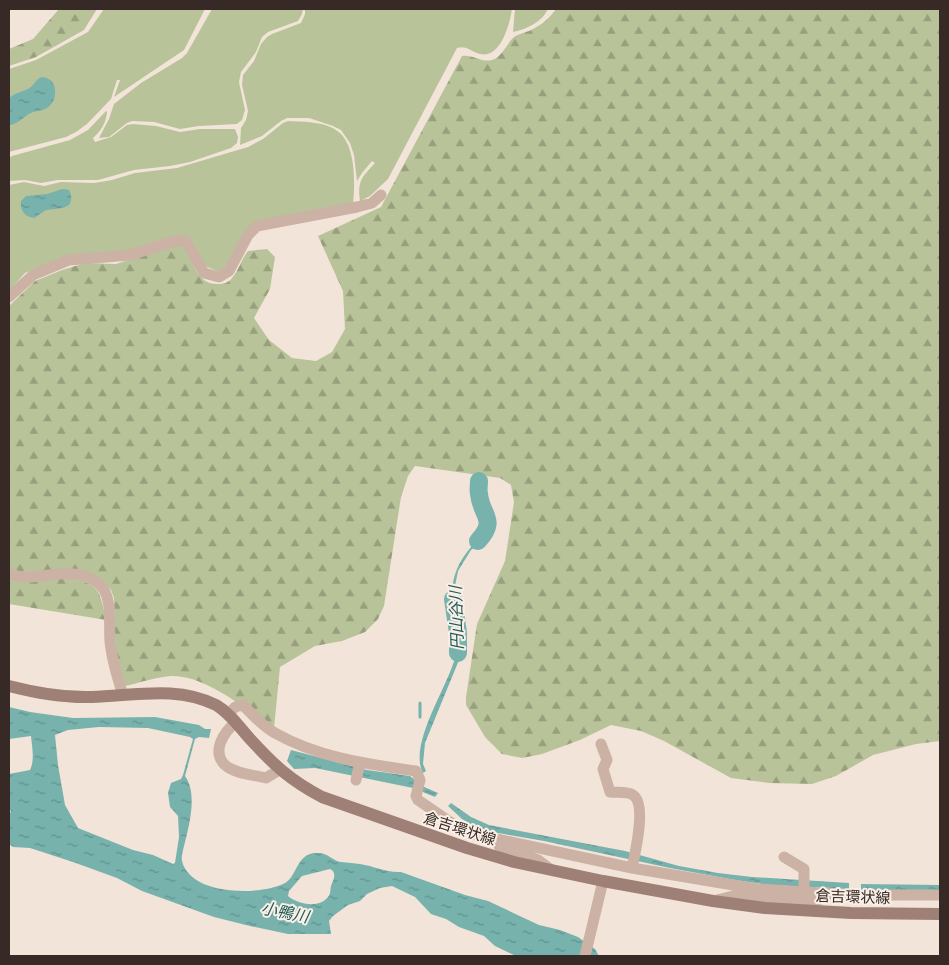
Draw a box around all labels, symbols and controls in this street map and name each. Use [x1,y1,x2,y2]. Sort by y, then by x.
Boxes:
water label: 円山谷川 [444,584,468,650]
street label: 倉吉環状線 [421,807,499,849]
street label: 倉吉環状線 [815,885,891,907]
water label: 小鴨川 [259,897,313,928]

